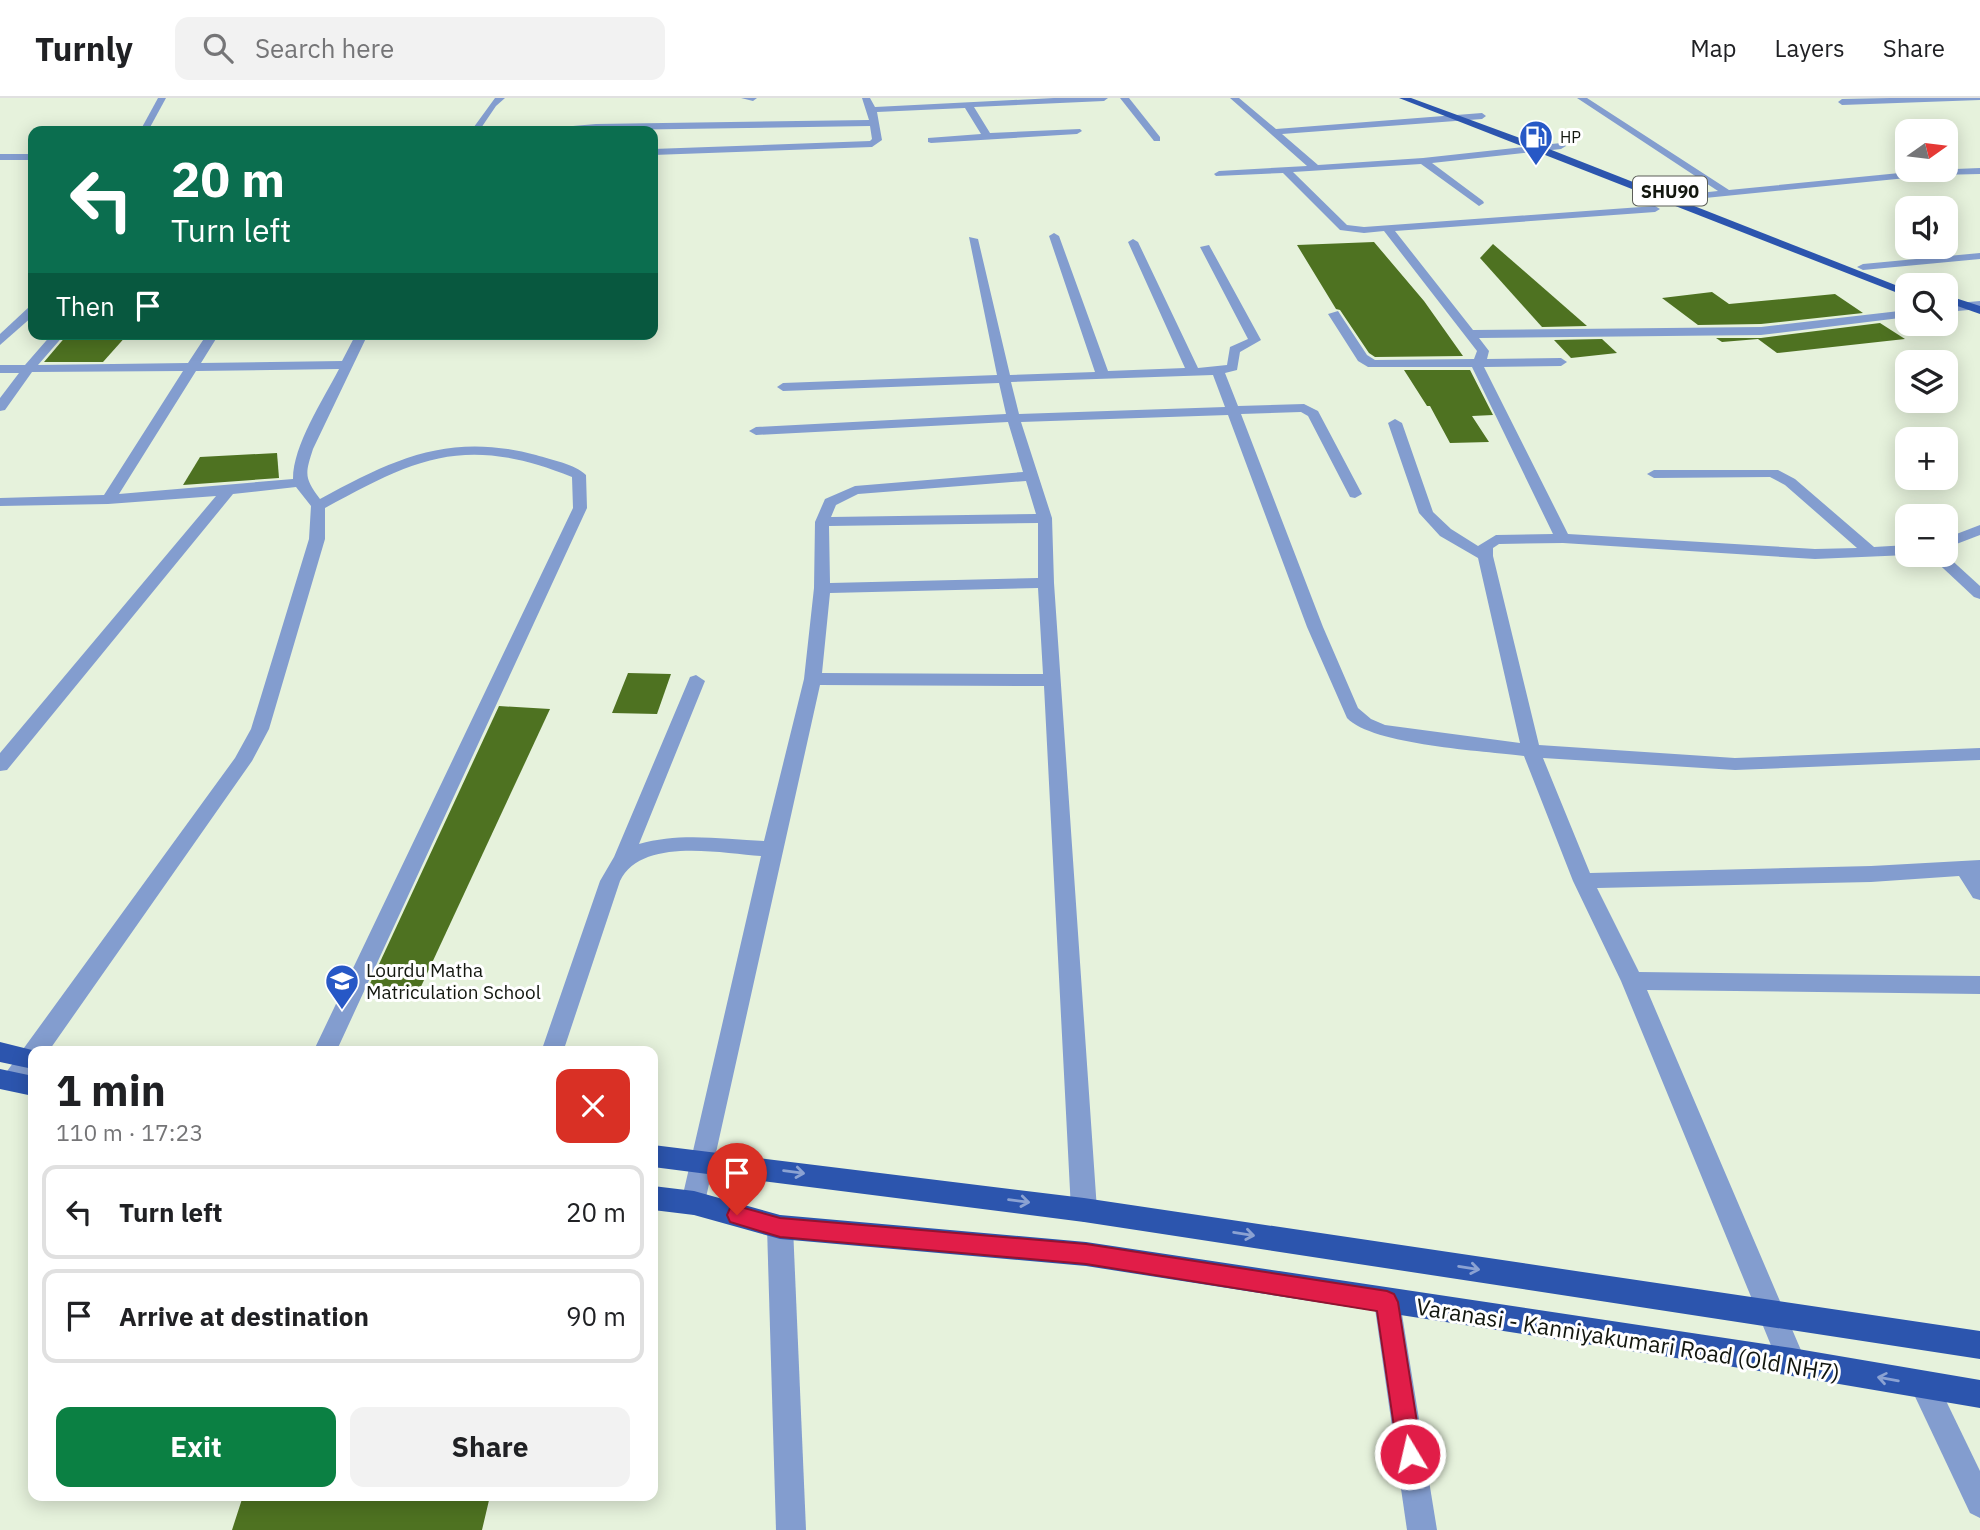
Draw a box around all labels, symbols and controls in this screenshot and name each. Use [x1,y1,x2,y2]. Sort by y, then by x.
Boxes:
search box [175,17,665,80]
text: Turnly [35,27,133,70]
icon: search [199,29,237,67]
text: Search here [255,31,394,65]
text: Map [1690,32,1737,64]
text: Layers [1775,32,1845,64]
text: Share [1883,32,1945,64]
fuel station icon: HP [1517,118,1555,167]
north arrow [1895,119,1958,182]
map controls [1895,119,1958,567]
place label: HP [1560,127,1581,147]
text: 20 m [171,147,285,210]
icon: left [56,154,147,245]
road number: SHU90 [1633,176,1707,206]
button: sound [1895,196,1958,259]
text: Turn left [171,209,291,251]
button: search [1895,273,1958,336]
icon: arrive [129,287,167,325]
text: Then [56,289,115,323]
button: layers [1895,350,1958,413]
button: + [1895,427,1958,490]
button: − [1895,504,1958,567]
place label: Lourdu Matha Matriculation School [366,958,541,1004]
school or university icon: Lourdu Matha Matriculation School [323,962,361,1011]
text: 1 min [56,1063,166,1118]
button: close [556,1069,630,1143]
text: 110 m · 17:23 [56,1117,203,1147]
pin [707,1143,767,1215]
icon: arrive [718,1154,756,1192]
one-way arrow [782,1166,804,1179]
icon: left [60,1193,98,1231]
text: Turn left [119,1195,222,1229]
text: 20 m [566,1195,626,1229]
one-way arrow [1007,1195,1030,1208]
one-way arrow [1232,1228,1255,1241]
one-way arrow [1457,1262,1480,1275]
street label: Varanasi - Kanniyakumari Road (Old NH7) [1414,1291,1842,1387]
icon: arrive [60,1297,98,1335]
text: Arrive at destination [119,1299,369,1333]
text: 90 m [566,1299,626,1333]
one-way arrow [1877,1372,1900,1386]
button: Exit [56,1407,336,1487]
button: Share [350,1407,630,1487]
position arrow [1373,1417,1447,1491]

